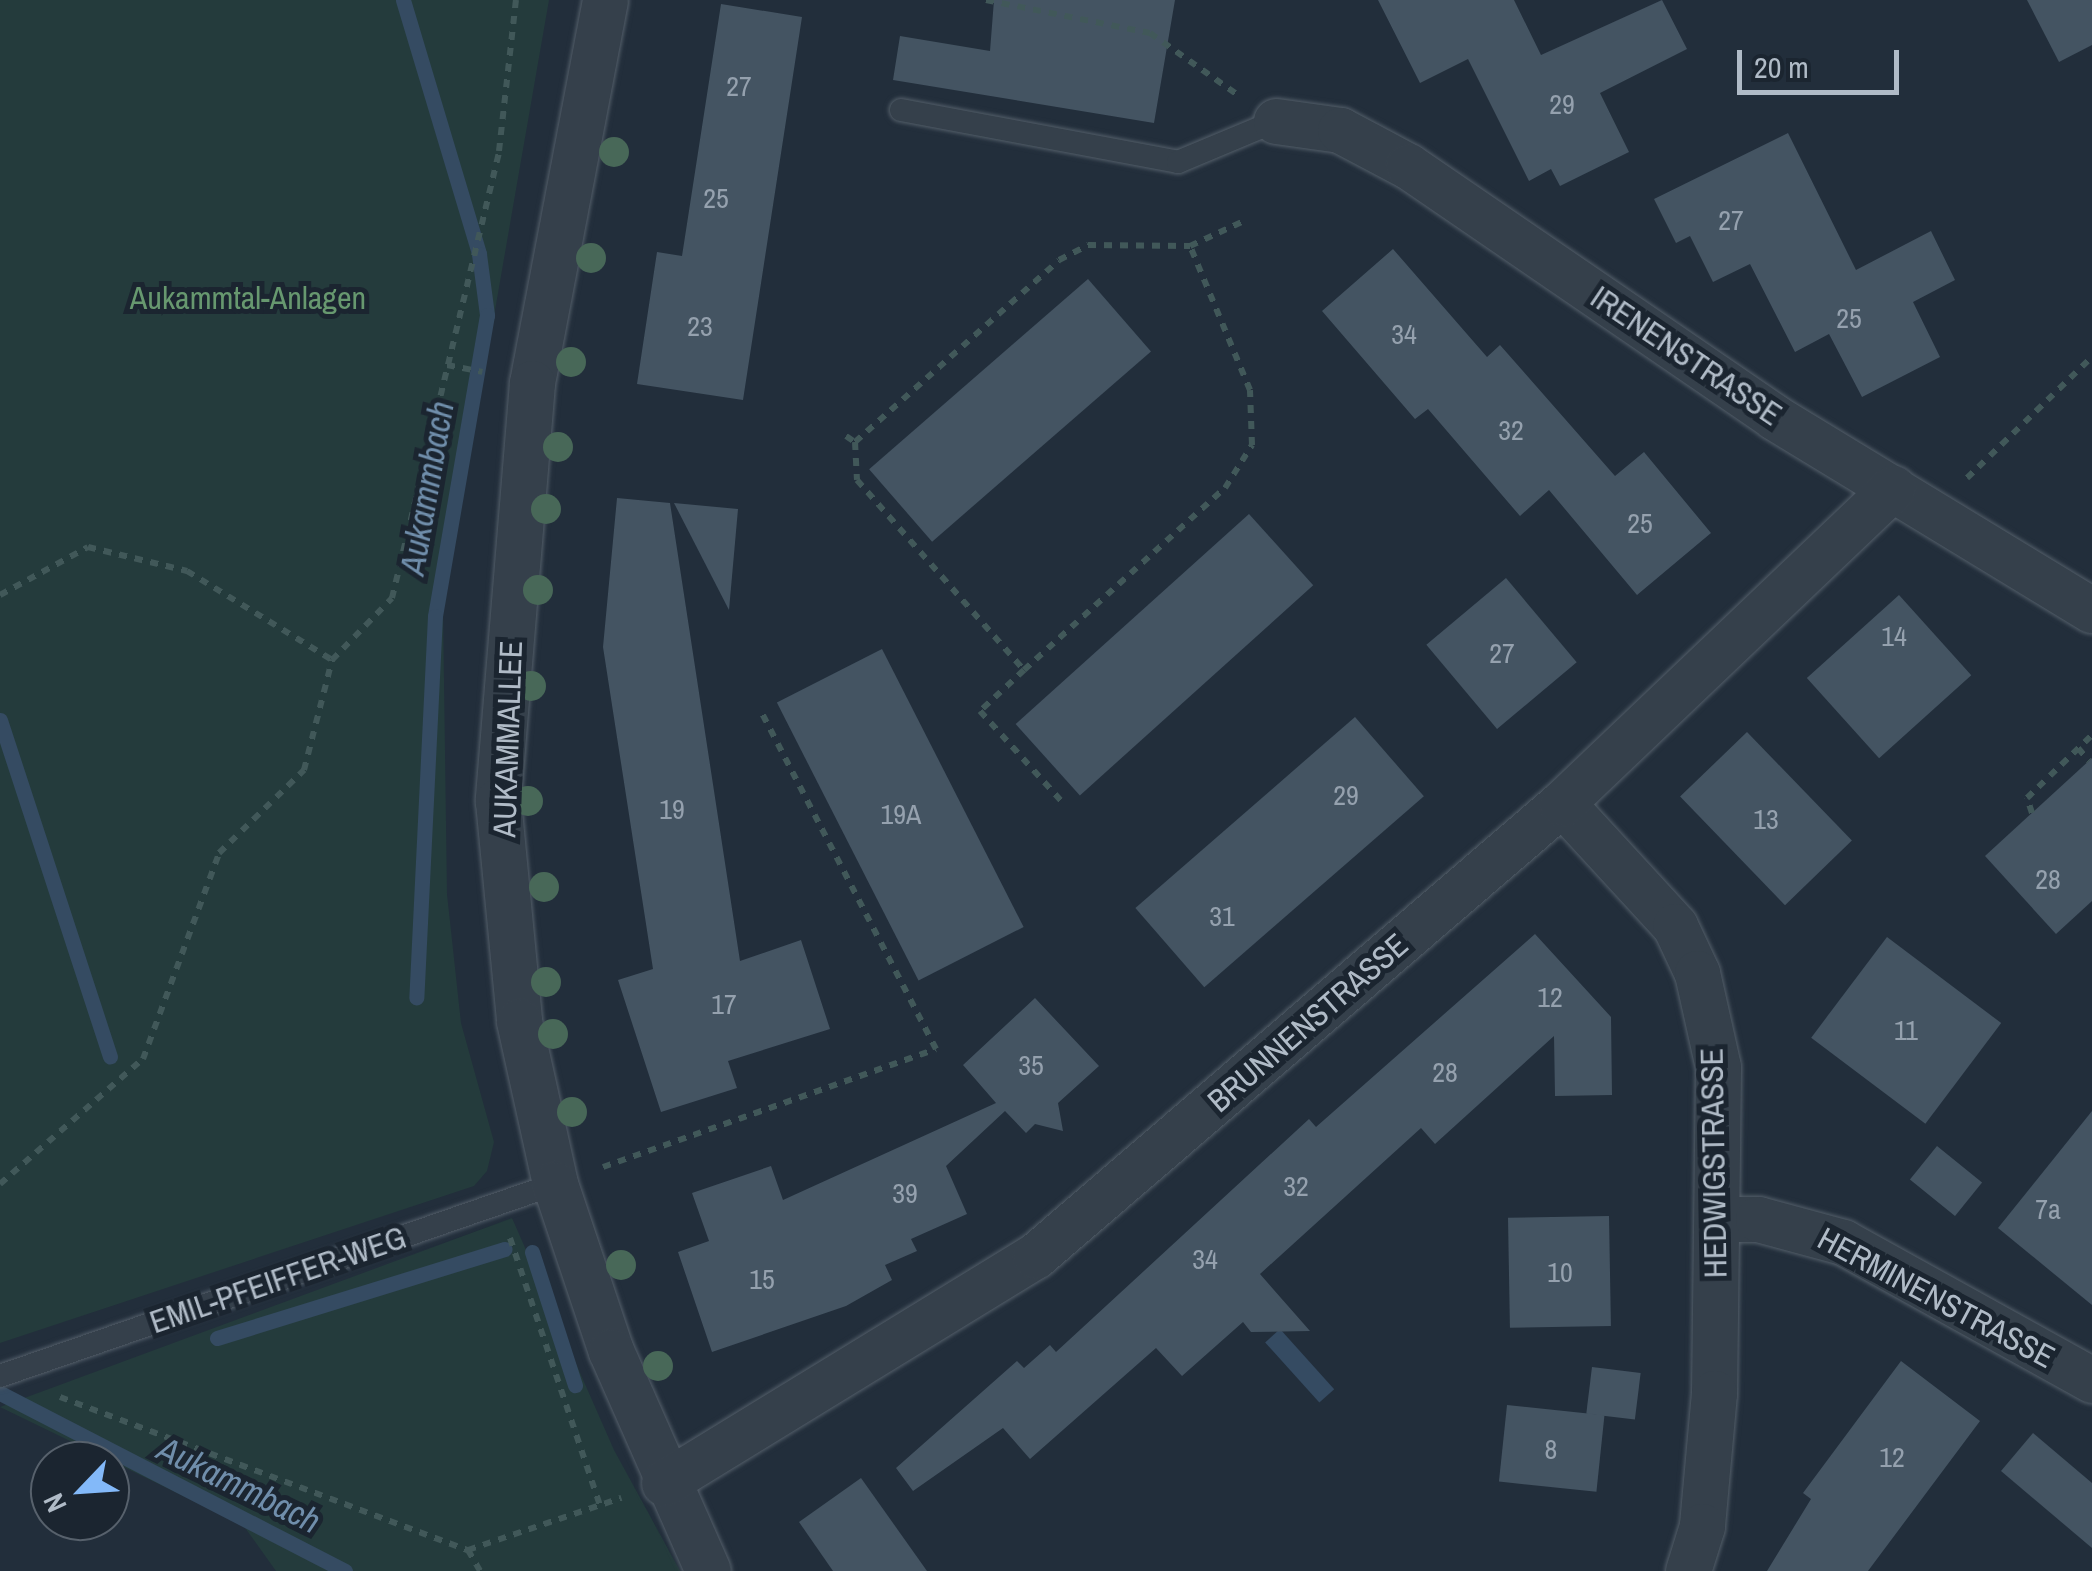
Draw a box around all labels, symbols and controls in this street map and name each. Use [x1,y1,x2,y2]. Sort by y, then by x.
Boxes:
scale bar [1742,30,1904,92]
text: 20 m [1754,47,1809,87]
house number: 27 [726,69,752,103]
house number: 29 [1549,87,1575,121]
house number: 25 [703,181,729,215]
house number: 27 [1718,203,1744,237]
street label: IRENENSTRASSE [1583,278,1789,434]
park label: Aukammtal-Anlagen [130,279,366,317]
house number: 25 [1836,301,1862,335]
house number: 23 [687,309,713,343]
house number: 34 [1391,317,1417,351]
water label: Aukammbach [391,398,463,578]
house number: 32 [1498,413,1524,447]
house number: 25 [1627,506,1653,540]
house number: 14 [1881,619,1907,653]
house number: 27 [1489,636,1515,670]
street label: AUKAMMALLEE [485,640,531,838]
house number: 29 [1333,778,1359,812]
house number: 19 [659,792,685,826]
house number: 19A [881,797,921,831]
house number: 13 [1753,802,1779,836]
house number: 28 [2035,862,2061,896]
house number: 31 [1209,899,1235,933]
street label: BRUNNENSTRASSE [1200,926,1416,1120]
house number: 12 [1537,980,1563,1014]
house number: 17 [711,987,737,1021]
house number: 11 [1894,1013,1918,1047]
street label: HEDWIGSTRASSE [1693,1047,1735,1279]
house number: 35 [1018,1048,1044,1082]
house number: 28 [1432,1055,1458,1089]
house number: 32 [1283,1169,1309,1203]
house number: 39 [892,1176,918,1210]
house number: 7a [2035,1192,2061,1226]
street label: EMIL-PFEIFFER-WEG [145,1218,411,1342]
street label: HERMINENSTRASSE [1811,1219,2061,1377]
house number: 34 [1192,1242,1218,1276]
house number: 10 [1547,1255,1573,1289]
house number: 15 [749,1262,775,1296]
water label: Aukammbach [151,1428,327,1542]
house number: 8 [1545,1432,1557,1466]
house number: 12 [1879,1440,1905,1474]
north arrow [30,1441,130,1541]
text: N [34,1487,75,1518]

